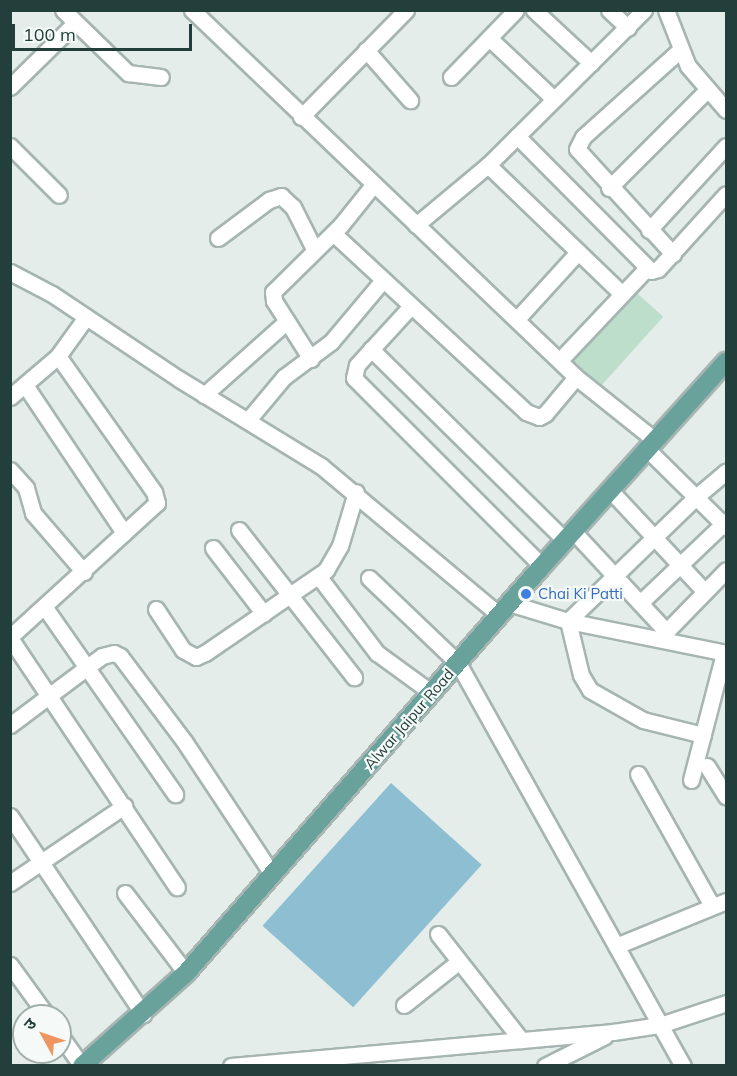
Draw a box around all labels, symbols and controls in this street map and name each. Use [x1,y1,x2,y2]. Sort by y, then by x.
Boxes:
scale bar [15,12,195,50]
text: 100 m [23,23,76,46]
place label: Chai Ki Patti [538,585,623,603]
marker: Chai Ki Patti [519,587,533,601]
street label: Alwar Jaipur Road [361,665,457,773]
north arrow [12,1004,72,1064]
text: उ [19,1014,40,1034]

